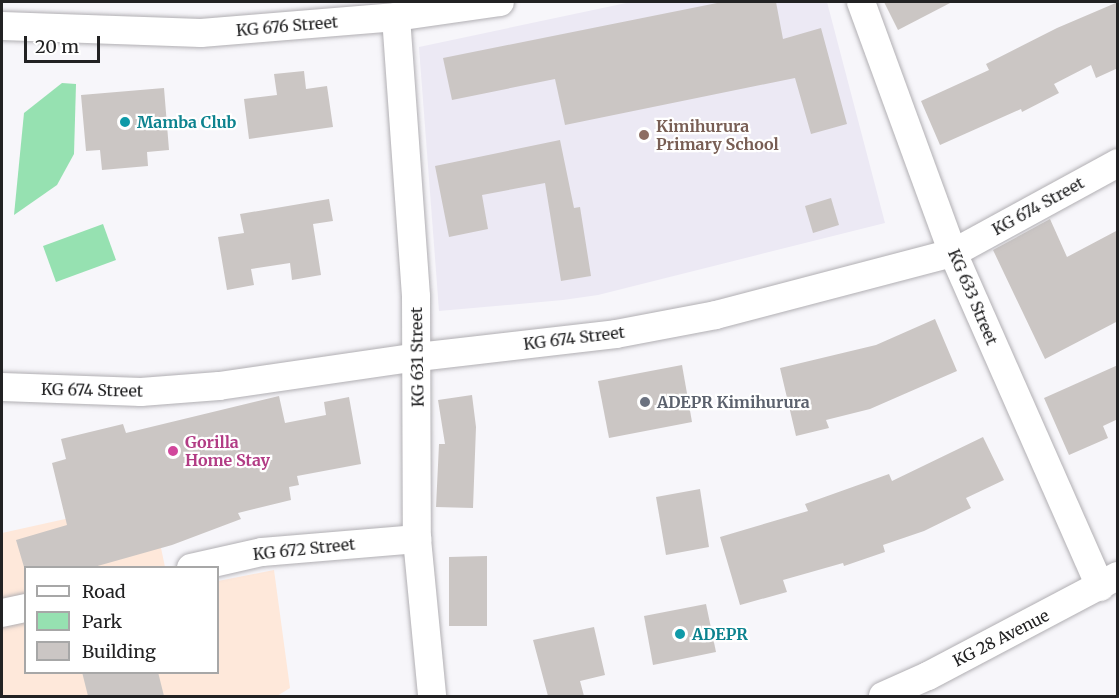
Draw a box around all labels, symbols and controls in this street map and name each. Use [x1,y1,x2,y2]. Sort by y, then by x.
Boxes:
street label: KG 676 Street [235,12,339,40]
scale bar [27,24,104,62]
text: 20 m [35,35,79,58]
place label: Mamba Club [137,112,236,132]
marker: Mamba Club [118,115,132,129]
place label: Kimihurura Primary School [656,116,779,154]
marker: Kimihurura Primary School [637,128,651,142]
street label: KG 674 Street [989,173,1087,239]
street label: KG 633 Street [944,246,1002,348]
street label: KG 631 Street [407,307,427,407]
street label: KG 674 Street [522,322,626,354]
street label: KG 674 Street [41,380,143,400]
place label: ADEPR Kimihurura [657,392,810,412]
marker: ADEPR Kimihurura [638,395,652,409]
place label: Gorilla Home Stay [185,432,270,470]
marker: Gorilla Home Stay [166,444,180,458]
street label: KG 672 Street [252,534,356,564]
legend [24,566,219,674]
text: Road [82,580,126,603]
street label: KG 28 Avenue [950,606,1052,670]
text: Park [82,610,122,633]
place label: ADEPR [692,624,748,644]
marker: ADEPR [673,627,687,641]
text: Building [82,640,156,663]

